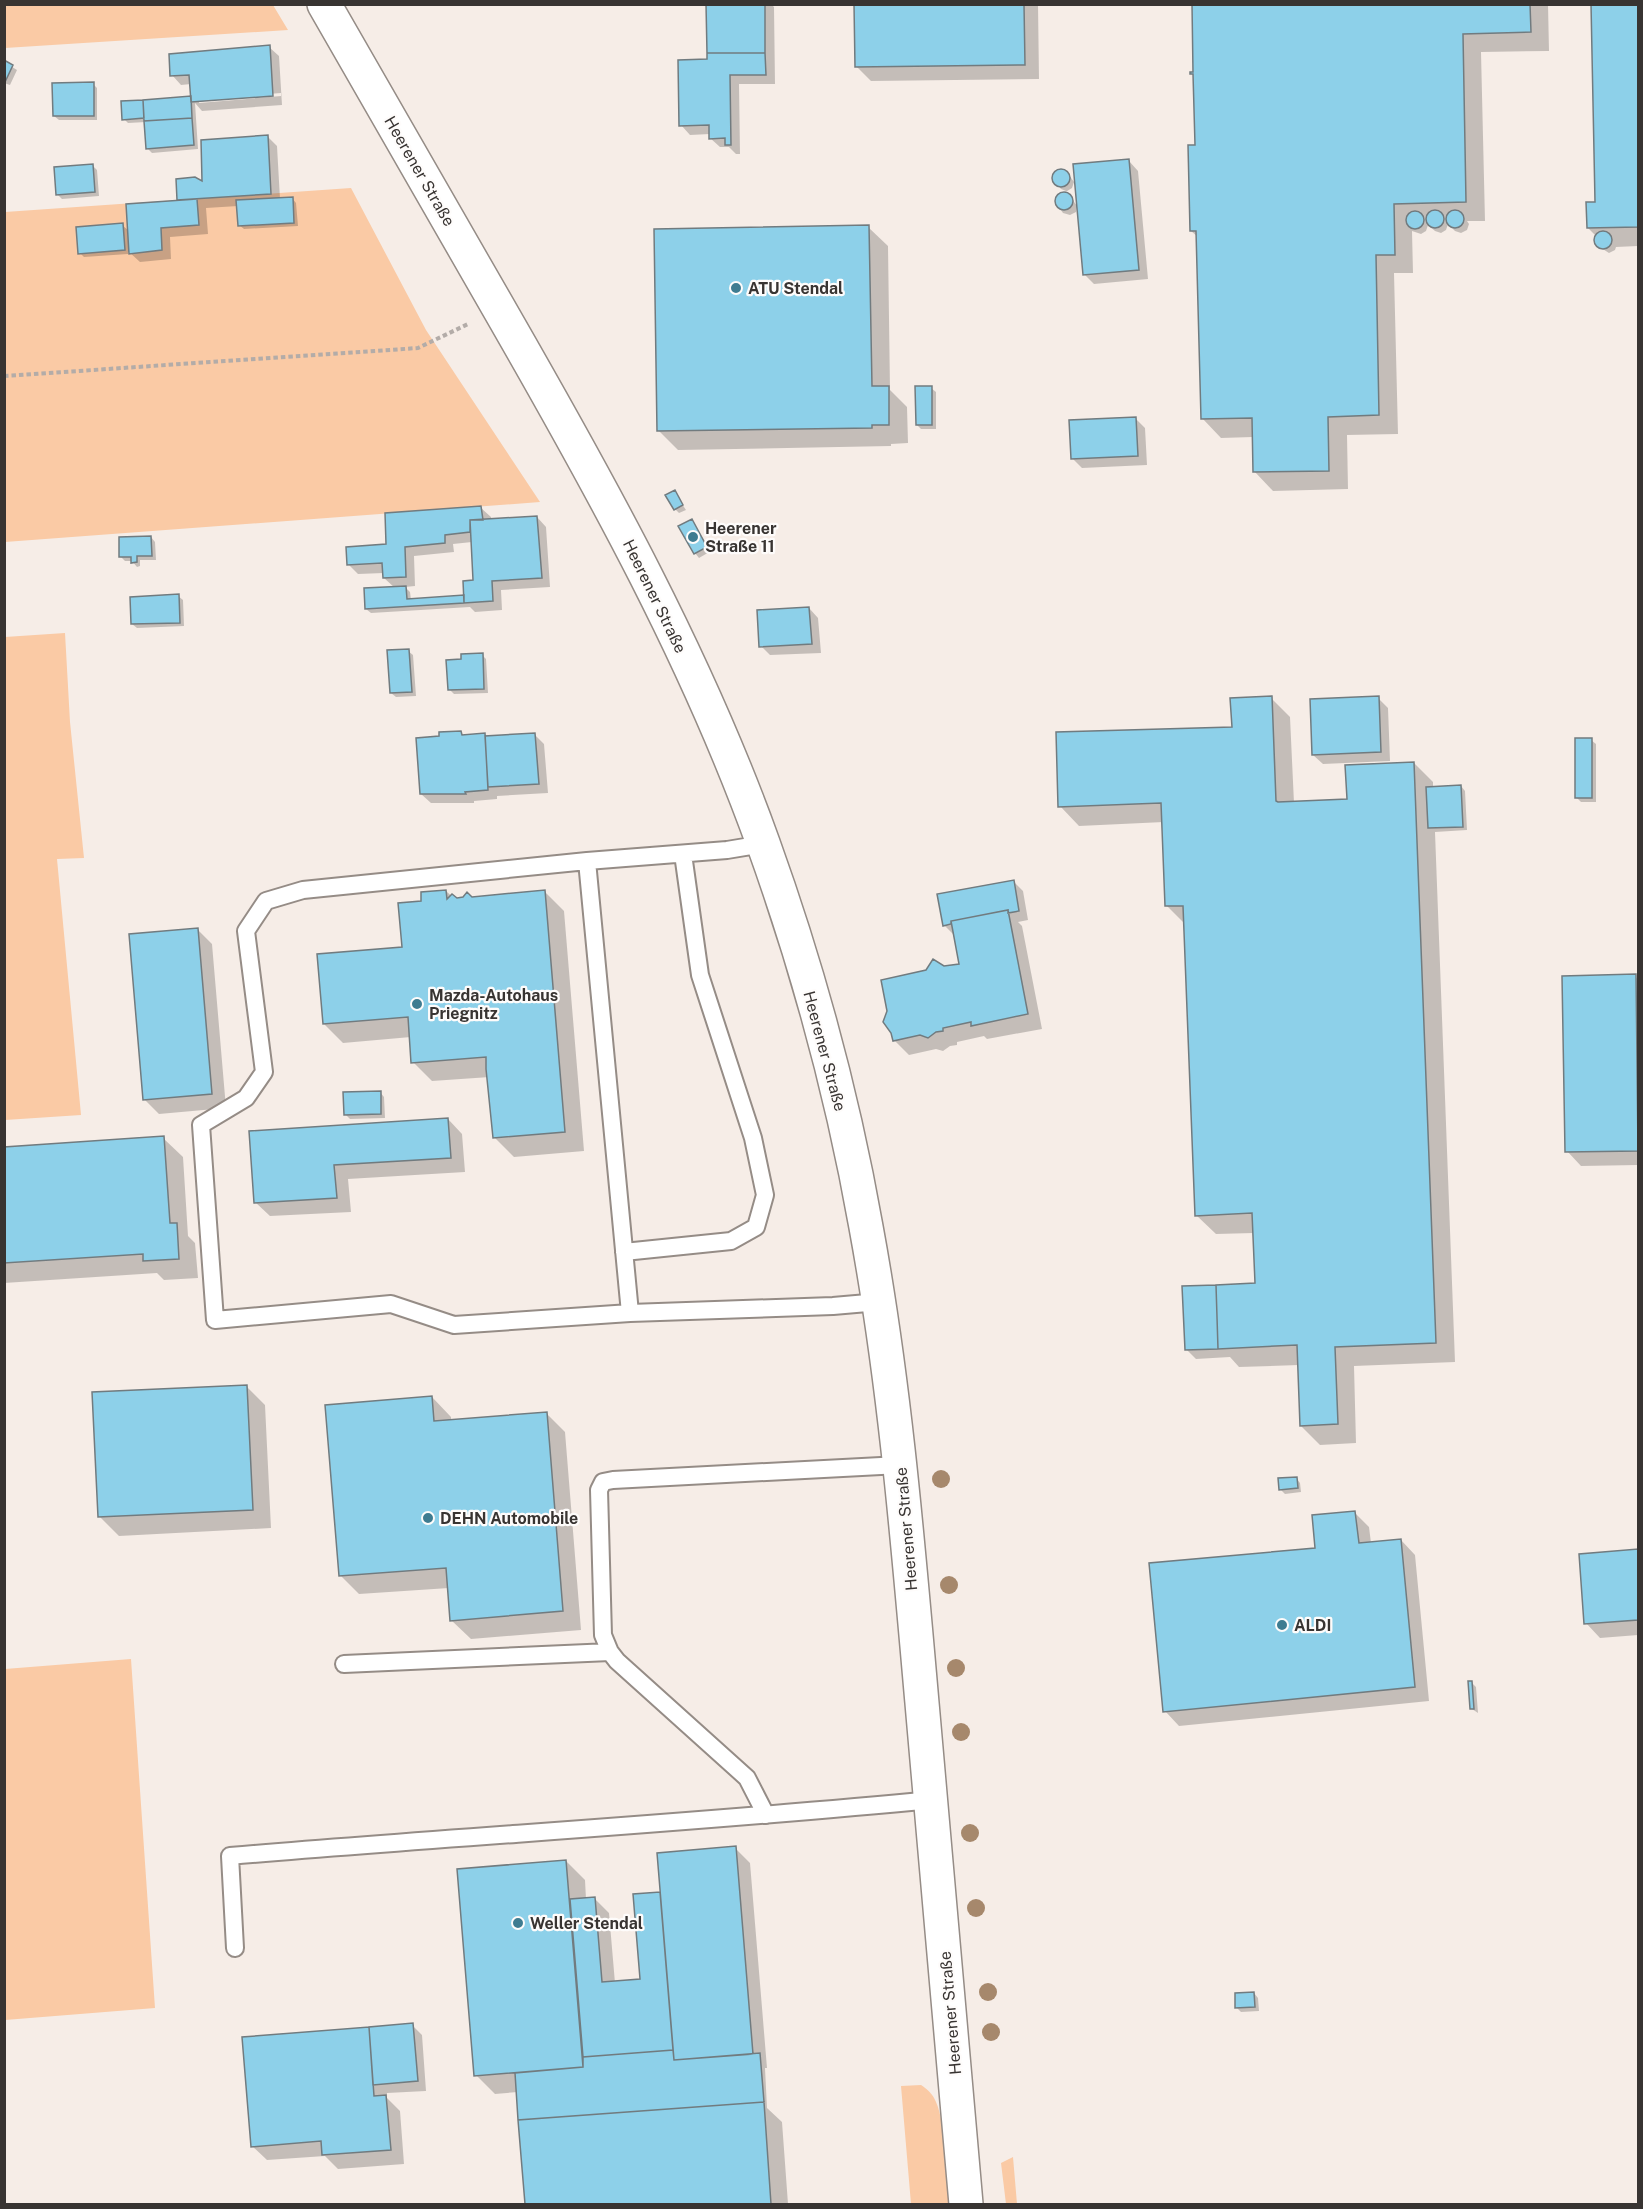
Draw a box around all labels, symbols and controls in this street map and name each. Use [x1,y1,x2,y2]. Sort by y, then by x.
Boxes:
street label: Heerener Straße [380,113,459,230]
place label: ATU Stendal [748,279,843,298]
marker: ATU Stendal [729,281,743,295]
place label: Heerener Straße 11 [705,519,777,556]
marker: Heerener Straße 11 [686,530,700,544]
street label: Heerener Straße [619,536,690,656]
place label: Mazda-Autohaus Priegnitz [429,986,558,1023]
street label: Heerener Straße [799,989,850,1113]
marker: Mazda-Autohaus Priegnitz [410,997,424,1011]
street label: Heerener Straße [892,1466,921,1591]
place label: DEHN Automobile [440,1509,578,1528]
marker: DEHN Automobile [421,1511,435,1525]
place label: ALDI [1294,1616,1331,1635]
marker: ALDI [1275,1618,1289,1632]
place label: Weller Stendal [530,1914,643,1933]
marker: Weller Stendal [511,1916,525,1930]
street label: Heerener Straße [936,1950,965,2075]

